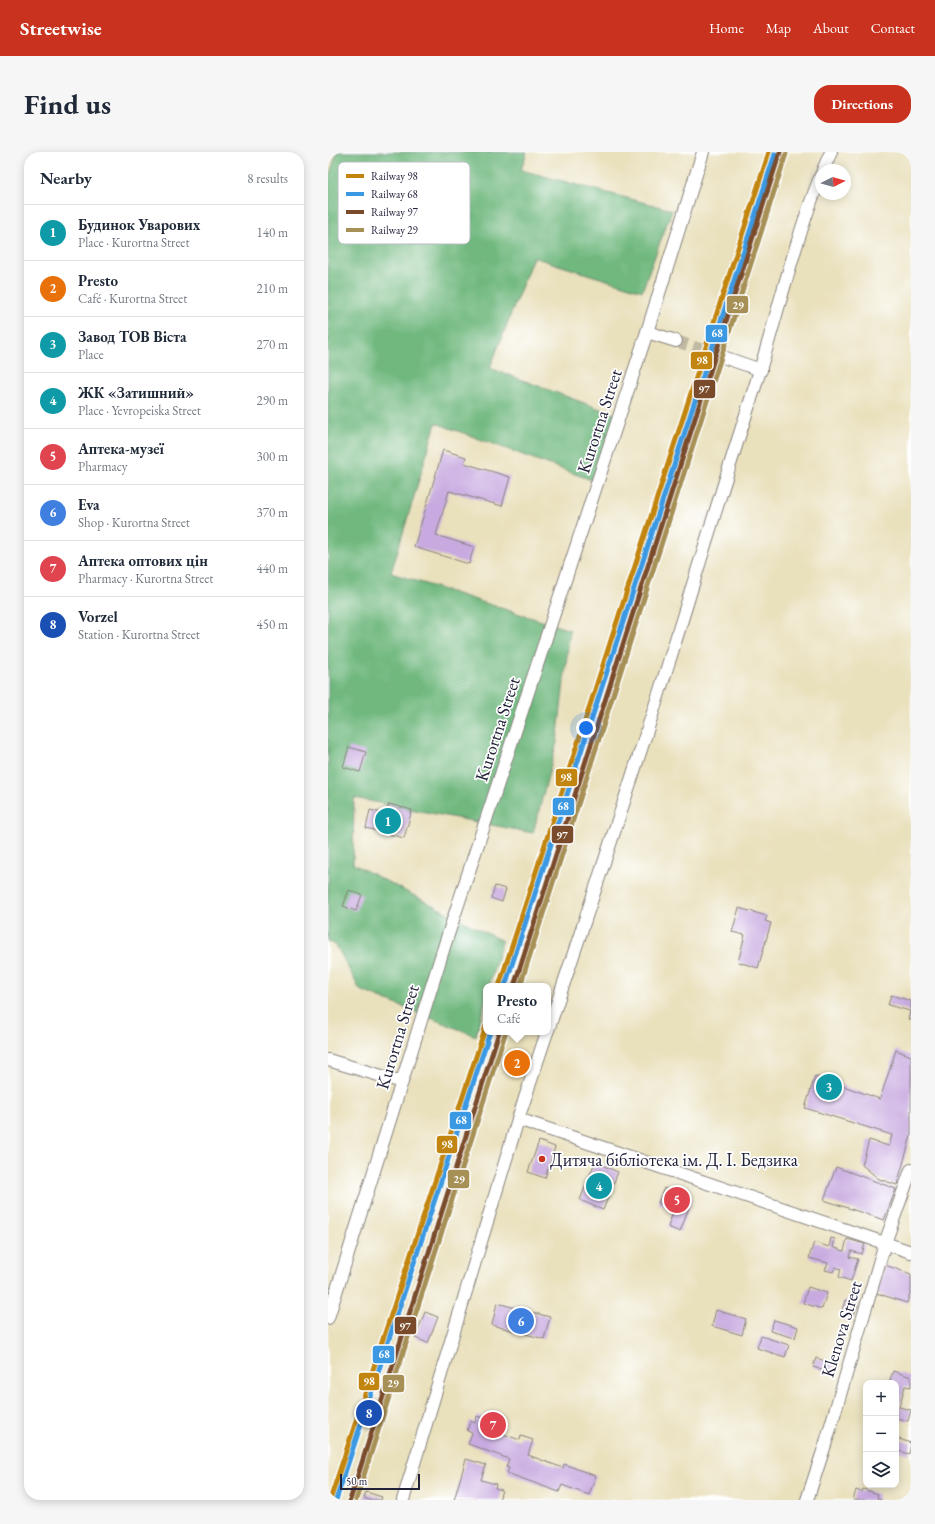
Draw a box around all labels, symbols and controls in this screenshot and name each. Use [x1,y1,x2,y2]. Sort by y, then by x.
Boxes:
text: Streetwise [20,16,102,41]
text: Home [709,19,744,37]
text: Map [766,19,791,37]
text: About [813,19,849,37]
text: Contact [871,19,915,37]
button: Directions [814,85,911,123]
text: Find us [24,86,111,122]
legend [338,162,470,244]
north arrow [815,164,851,200]
text: Nearby [40,167,92,189]
text: Railway 98 [371,169,418,183]
text: 8 results [247,170,288,187]
text: Railway 68 [371,187,418,201]
text: Railway 97 [371,205,419,219]
text: Будинок Уварових [78,215,200,234]
text: Railway 29 [371,223,419,237]
text: 1 [50,224,56,241]
text: 140 m [257,224,288,241]
text: Place · Kurortna Street [78,234,190,251]
text: Presto [78,271,118,290]
text: 2 [50,280,56,297]
text: 210 m [257,280,288,297]
text: Café · Kurortna Street [78,290,187,307]
line badge: 29 [726,295,749,314]
text: 29 [732,298,744,312]
line badge: 68 [705,324,728,343]
text: 68 [711,326,723,340]
text: Завод ТОВ Віста [78,327,187,346]
text: 3 [50,336,56,353]
text: 270 m [257,336,288,353]
text: Place [78,346,104,363]
line badge: 98 [690,351,713,370]
text: 98 [696,353,708,367]
street label: Kurortna Street [571,366,627,476]
line badge: 97 [693,379,716,399]
text: 97 [698,382,710,396]
text: ЖК «Затишний» [78,383,194,402]
text: 4 [50,392,56,409]
text: 290 m [257,392,288,409]
text: Place · Yevropeiska Street [78,402,201,419]
text: Аптека-музеї [78,439,164,458]
text: 5 [50,448,56,465]
text: 300 m [257,448,288,465]
text: Pharmacy [78,458,127,475]
text: Eva [78,495,100,514]
text: 6 [50,504,56,521]
text: 370 m [257,504,288,521]
text: Shop · Kurortna Street [78,514,190,531]
text: Аптека оптових цін [78,551,208,570]
text: 7 [50,560,56,577]
text: 440 m [257,560,288,577]
text: Pharmacy · Kurortna Street [78,570,213,587]
text: Vorzel [78,607,118,626]
text: 8 [50,616,56,633]
text: 450 m [257,616,288,633]
text: Station · Kurortna Street [78,626,200,643]
street label: Kurortna Street [469,674,525,784]
your location [576,718,596,738]
line badge: 98 [555,768,578,787]
text: 98 [560,770,572,784]
line badge: 68 [552,797,575,816]
text: 68 [557,799,569,813]
pin: 1 [375,806,401,836]
line badge: 97 [551,825,574,844]
text: 97 [556,828,568,842]
street label: Kurortna Street [370,982,424,1092]
popup [483,983,551,1035]
text: Presto [497,991,537,1010]
text: Café [497,1010,520,1027]
pin: 2 [504,1048,530,1078]
pin: 3 [816,1072,842,1102]
line badge: 68 [449,1111,472,1130]
text: 68 [455,1113,467,1127]
line badge: 98 [436,1135,458,1154]
text: 98 [441,1137,453,1151]
place label: Дитяча бібліотека ім. Д. І. Бедзика [550,1148,799,1171]
marker: Дитяча бібліотека ім. Д. І. Бедзика [537,1154,547,1164]
line badge: 29 [447,1169,470,1189]
pin: 4 [586,1171,612,1201]
text: 29 [453,1172,465,1186]
pin: 5 [664,1185,690,1215]
street label: Klenova Street [815,1278,867,1380]
pin: 6 [508,1306,534,1336]
line badge: 97 [394,1316,417,1335]
text: 97 [399,1319,411,1333]
line badge: 68 [372,1345,395,1364]
text: 68 [378,1347,390,1361]
line badge: 98 [358,1372,380,1391]
text: 98 [363,1374,375,1388]
line badge: 29 [382,1374,405,1393]
text: 29 [387,1376,399,1390]
map controls [863,1380,899,1488]
button: + [863,1380,899,1416]
pin: 8 [356,1398,382,1428]
pin: 7 [480,1410,506,1440]
button: − [863,1416,899,1452]
button: layers [863,1452,899,1488]
scale bar [340,1472,420,1491]
text: 50 m [346,1474,367,1488]

